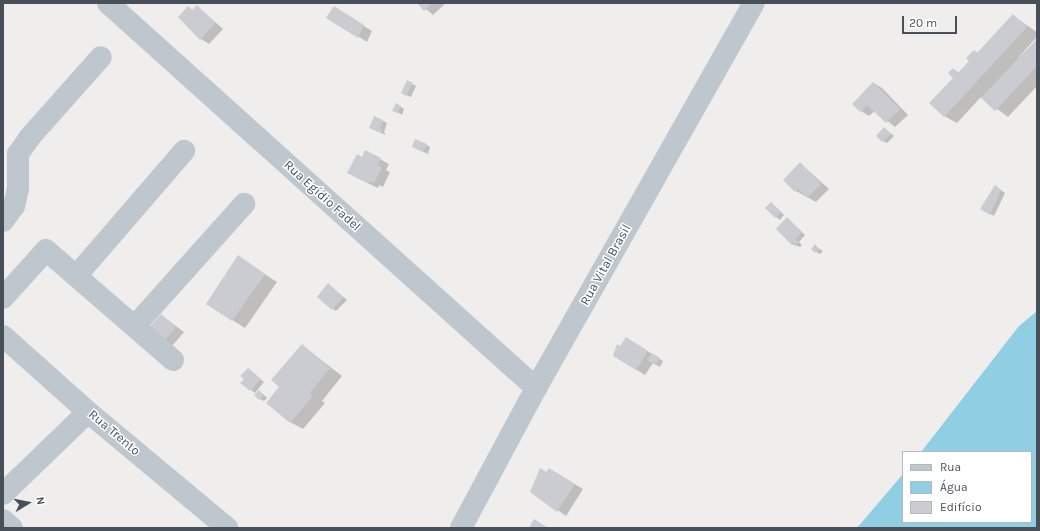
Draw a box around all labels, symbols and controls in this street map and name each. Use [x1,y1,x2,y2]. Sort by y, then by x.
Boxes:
scale bar [904,8,959,34]
text: 20 m [909,16,937,30]
street label: Rua Egídio Fadel [280,157,364,235]
street label: Rua Vital Brasil [577,222,635,308]
street label: Rua Trento [85,407,143,459]
legend [902,451,1032,523]
text: Rua [940,460,961,474]
text: Água [940,480,968,494]
north arrow [8,483,48,523]
text: N [33,496,47,506]
text: Edifício [940,500,981,514]

